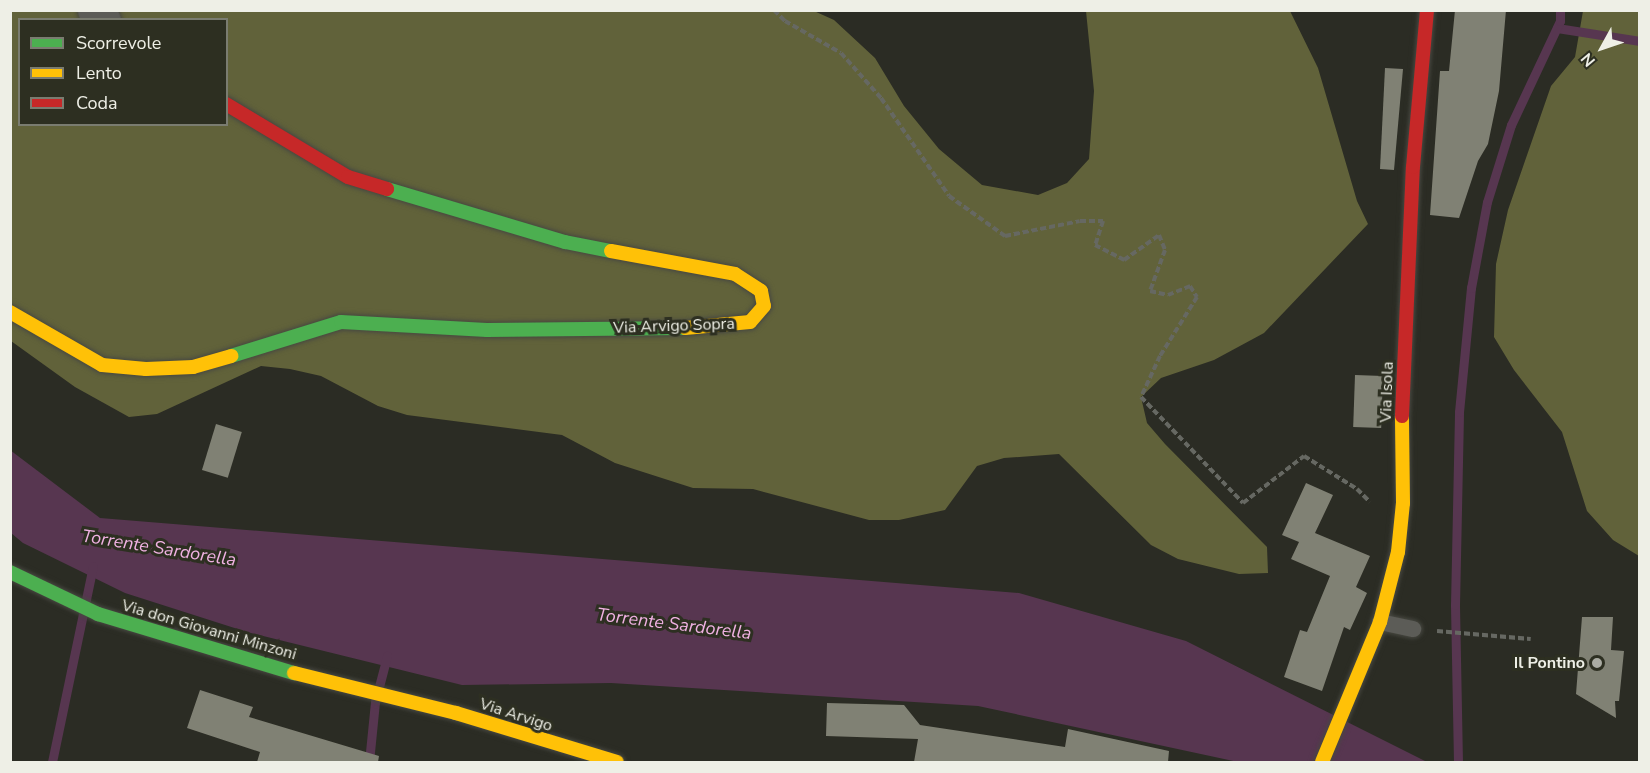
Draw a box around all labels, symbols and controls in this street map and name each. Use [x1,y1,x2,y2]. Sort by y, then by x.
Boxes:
legend [18,18,228,126]
north arrow [1572,18,1632,78]
text: Scorrevole [76,31,161,55]
text: N [1576,48,1600,71]
text: Lento [76,61,122,85]
text: Coda [76,91,118,115]
street label: Via Arvigo Sopra [613,314,735,338]
street label: Via Isola [1376,361,1398,423]
water label: Torrente Sardorella [80,525,238,571]
street label: Via don Giovanni Minzoni [119,596,299,664]
water label: Torrente Sardorella [595,604,753,644]
place label: Il Pontino [1514,653,1585,673]
marker: Il Pontino [1590,656,1604,670]
street label: Via Arvigo [477,694,555,736]

